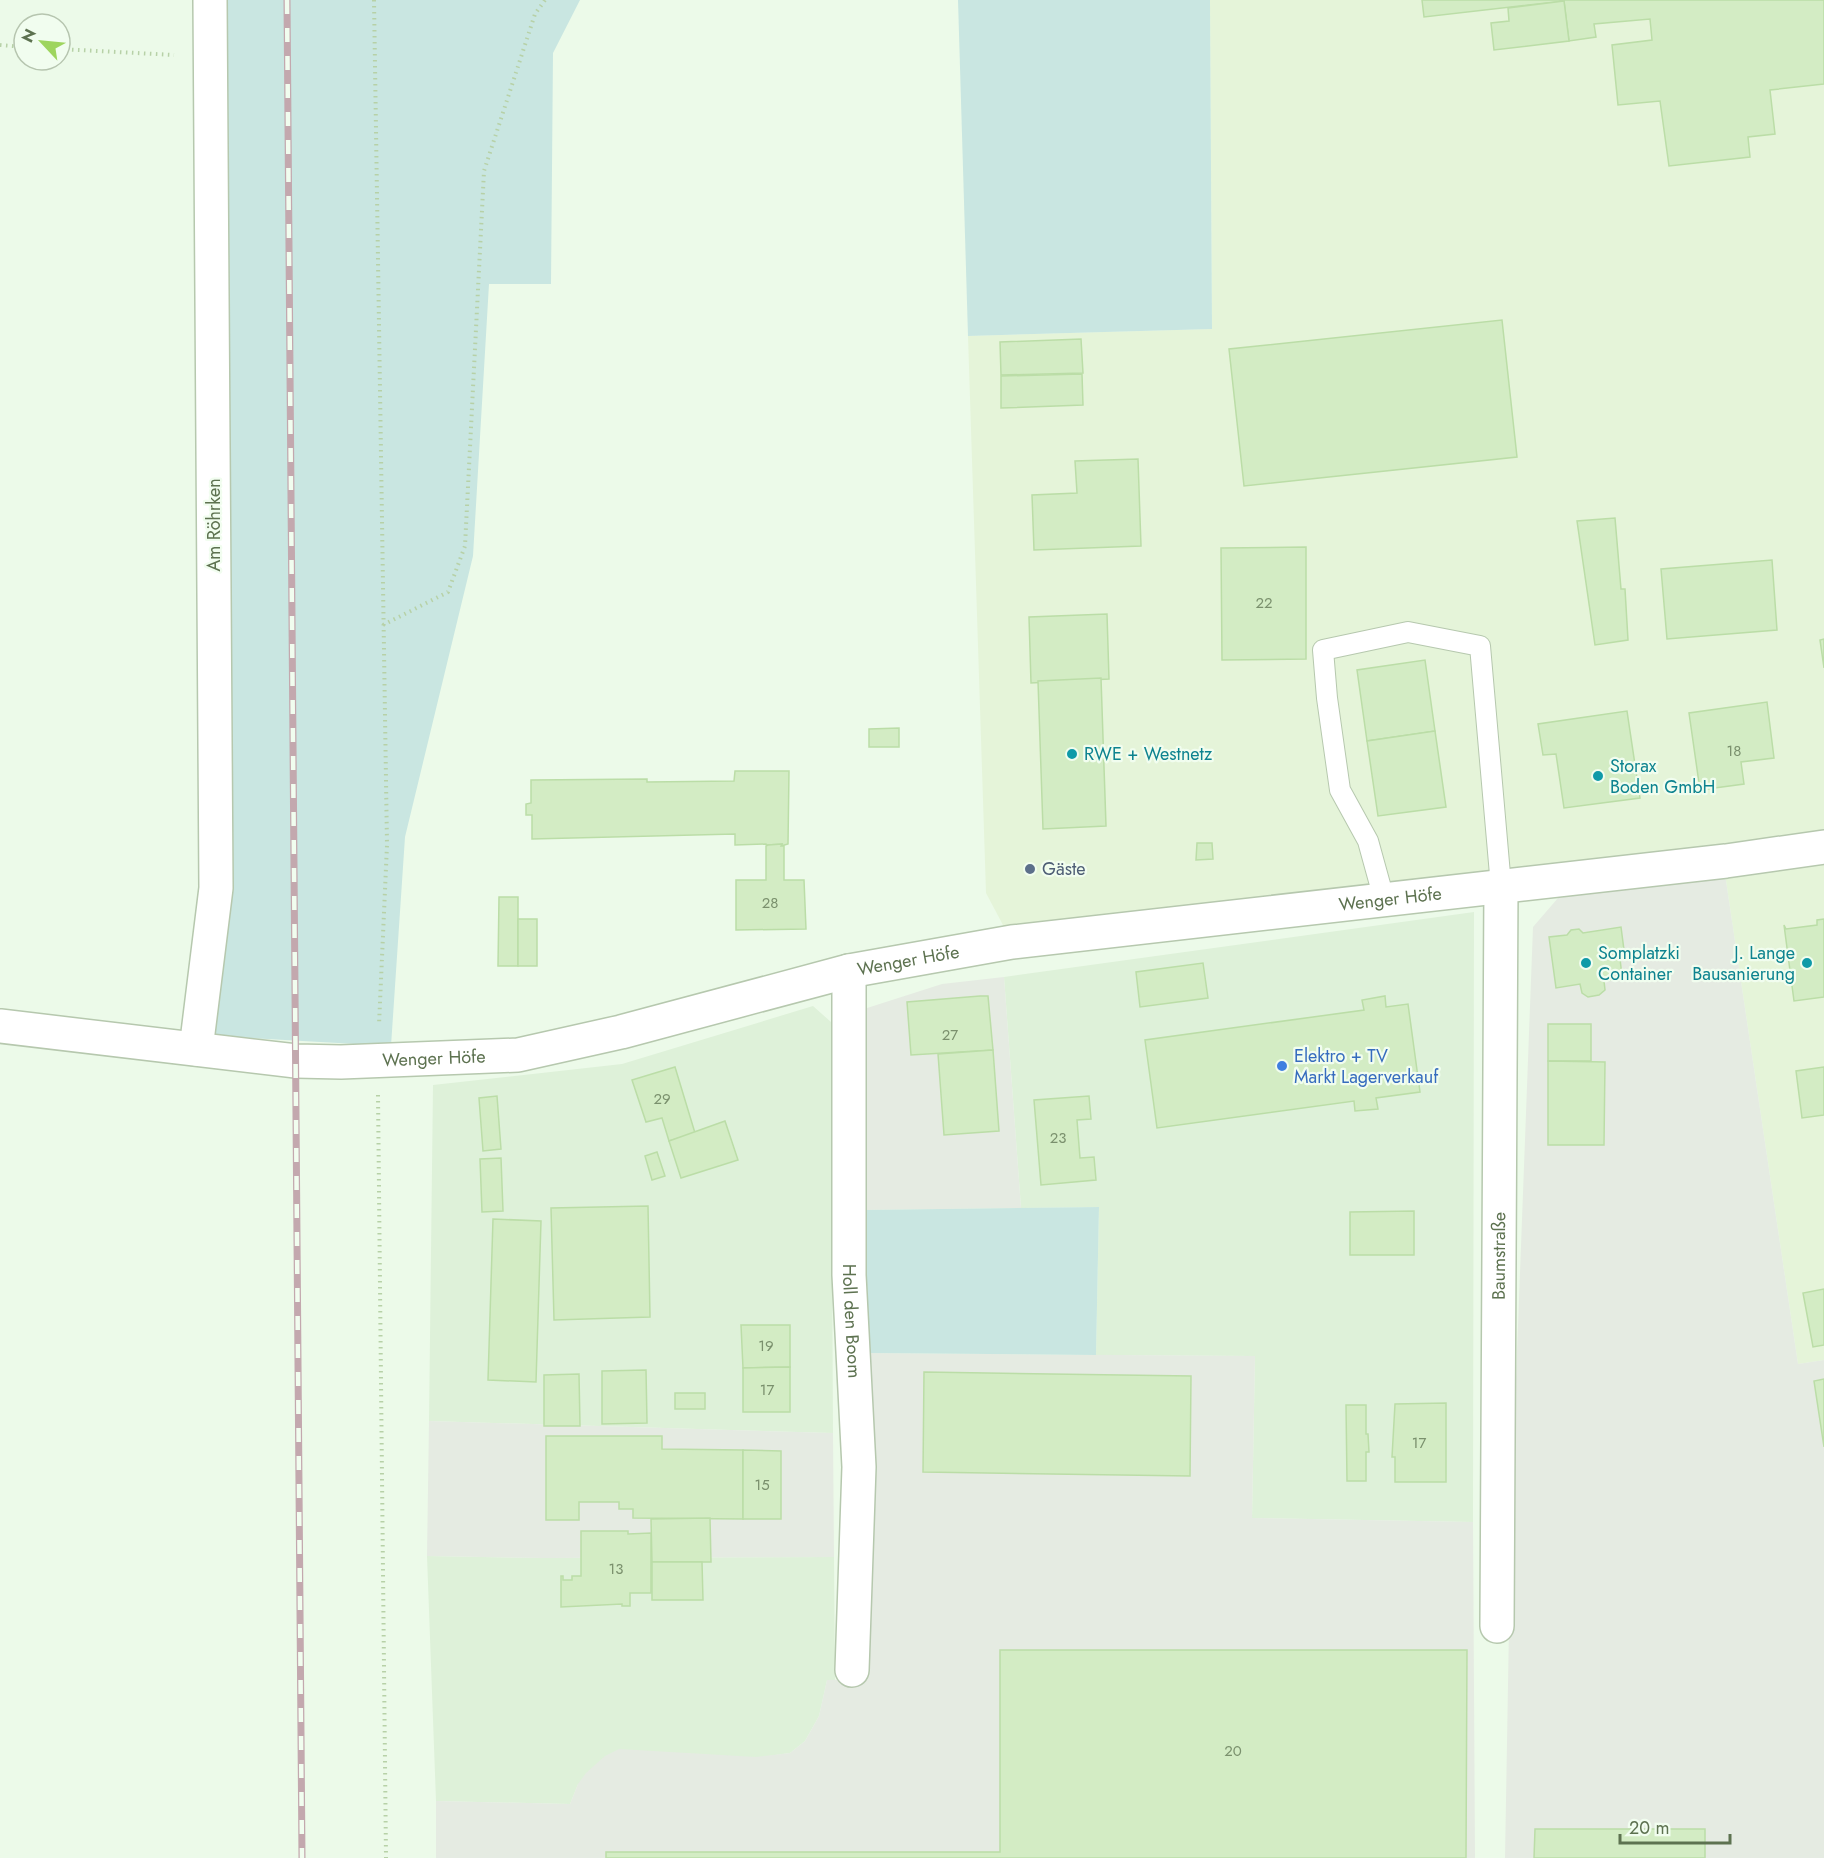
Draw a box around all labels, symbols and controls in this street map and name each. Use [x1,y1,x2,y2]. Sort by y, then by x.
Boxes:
north arrow [12,12,72,72]
text: N [16,25,42,46]
street label: Am Röhrken [201,478,227,572]
house number: 22 [1255,592,1273,614]
house number: 18 [1727,740,1741,762]
place label: RWE + Westnetz [1084,741,1213,767]
marker: RWE + Westnetz [1065,747,1079,761]
place label: Storax Boden GmbH [1610,753,1715,800]
marker: Storax Boden GmbH [1591,769,1605,783]
place label: Gäste [1042,856,1086,882]
marker: Gäste [1023,862,1037,876]
street label: Wenger Höfe [1337,880,1443,918]
house number: 28 [762,892,778,914]
street label: Wenger Höfe [855,939,961,982]
place label: Somplatzki Container [1598,940,1680,987]
place label: J. Lange Bausanierung [1692,940,1795,987]
marker: Somplatzki Container [1579,956,1593,970]
marker: J. Lange Bausanierung [1800,956,1814,970]
house number: 27 [942,1024,958,1046]
street label: Wenger Höfe [382,1043,486,1073]
place label: Elektro + TV Markt Lagerverkauf [1294,1043,1439,1090]
marker: Elektro + TV Markt Lagerverkauf [1275,1059,1289,1073]
house number: 29 [653,1088,671,1110]
house number: 23 [1050,1127,1066,1149]
street label: Baumstraße [1486,1212,1512,1300]
street label: Holl den Boom [836,1264,867,1379]
house number: 19 [758,1335,774,1357]
house number: 17 [760,1379,774,1401]
house number: 17 [1412,1432,1426,1454]
house number: 15 [754,1474,770,1496]
house number: 13 [609,1558,623,1580]
house number: 20 [1224,1740,1242,1762]
scale bar [1620,1807,1730,1845]
text: 20 m [1629,1815,1669,1841]

